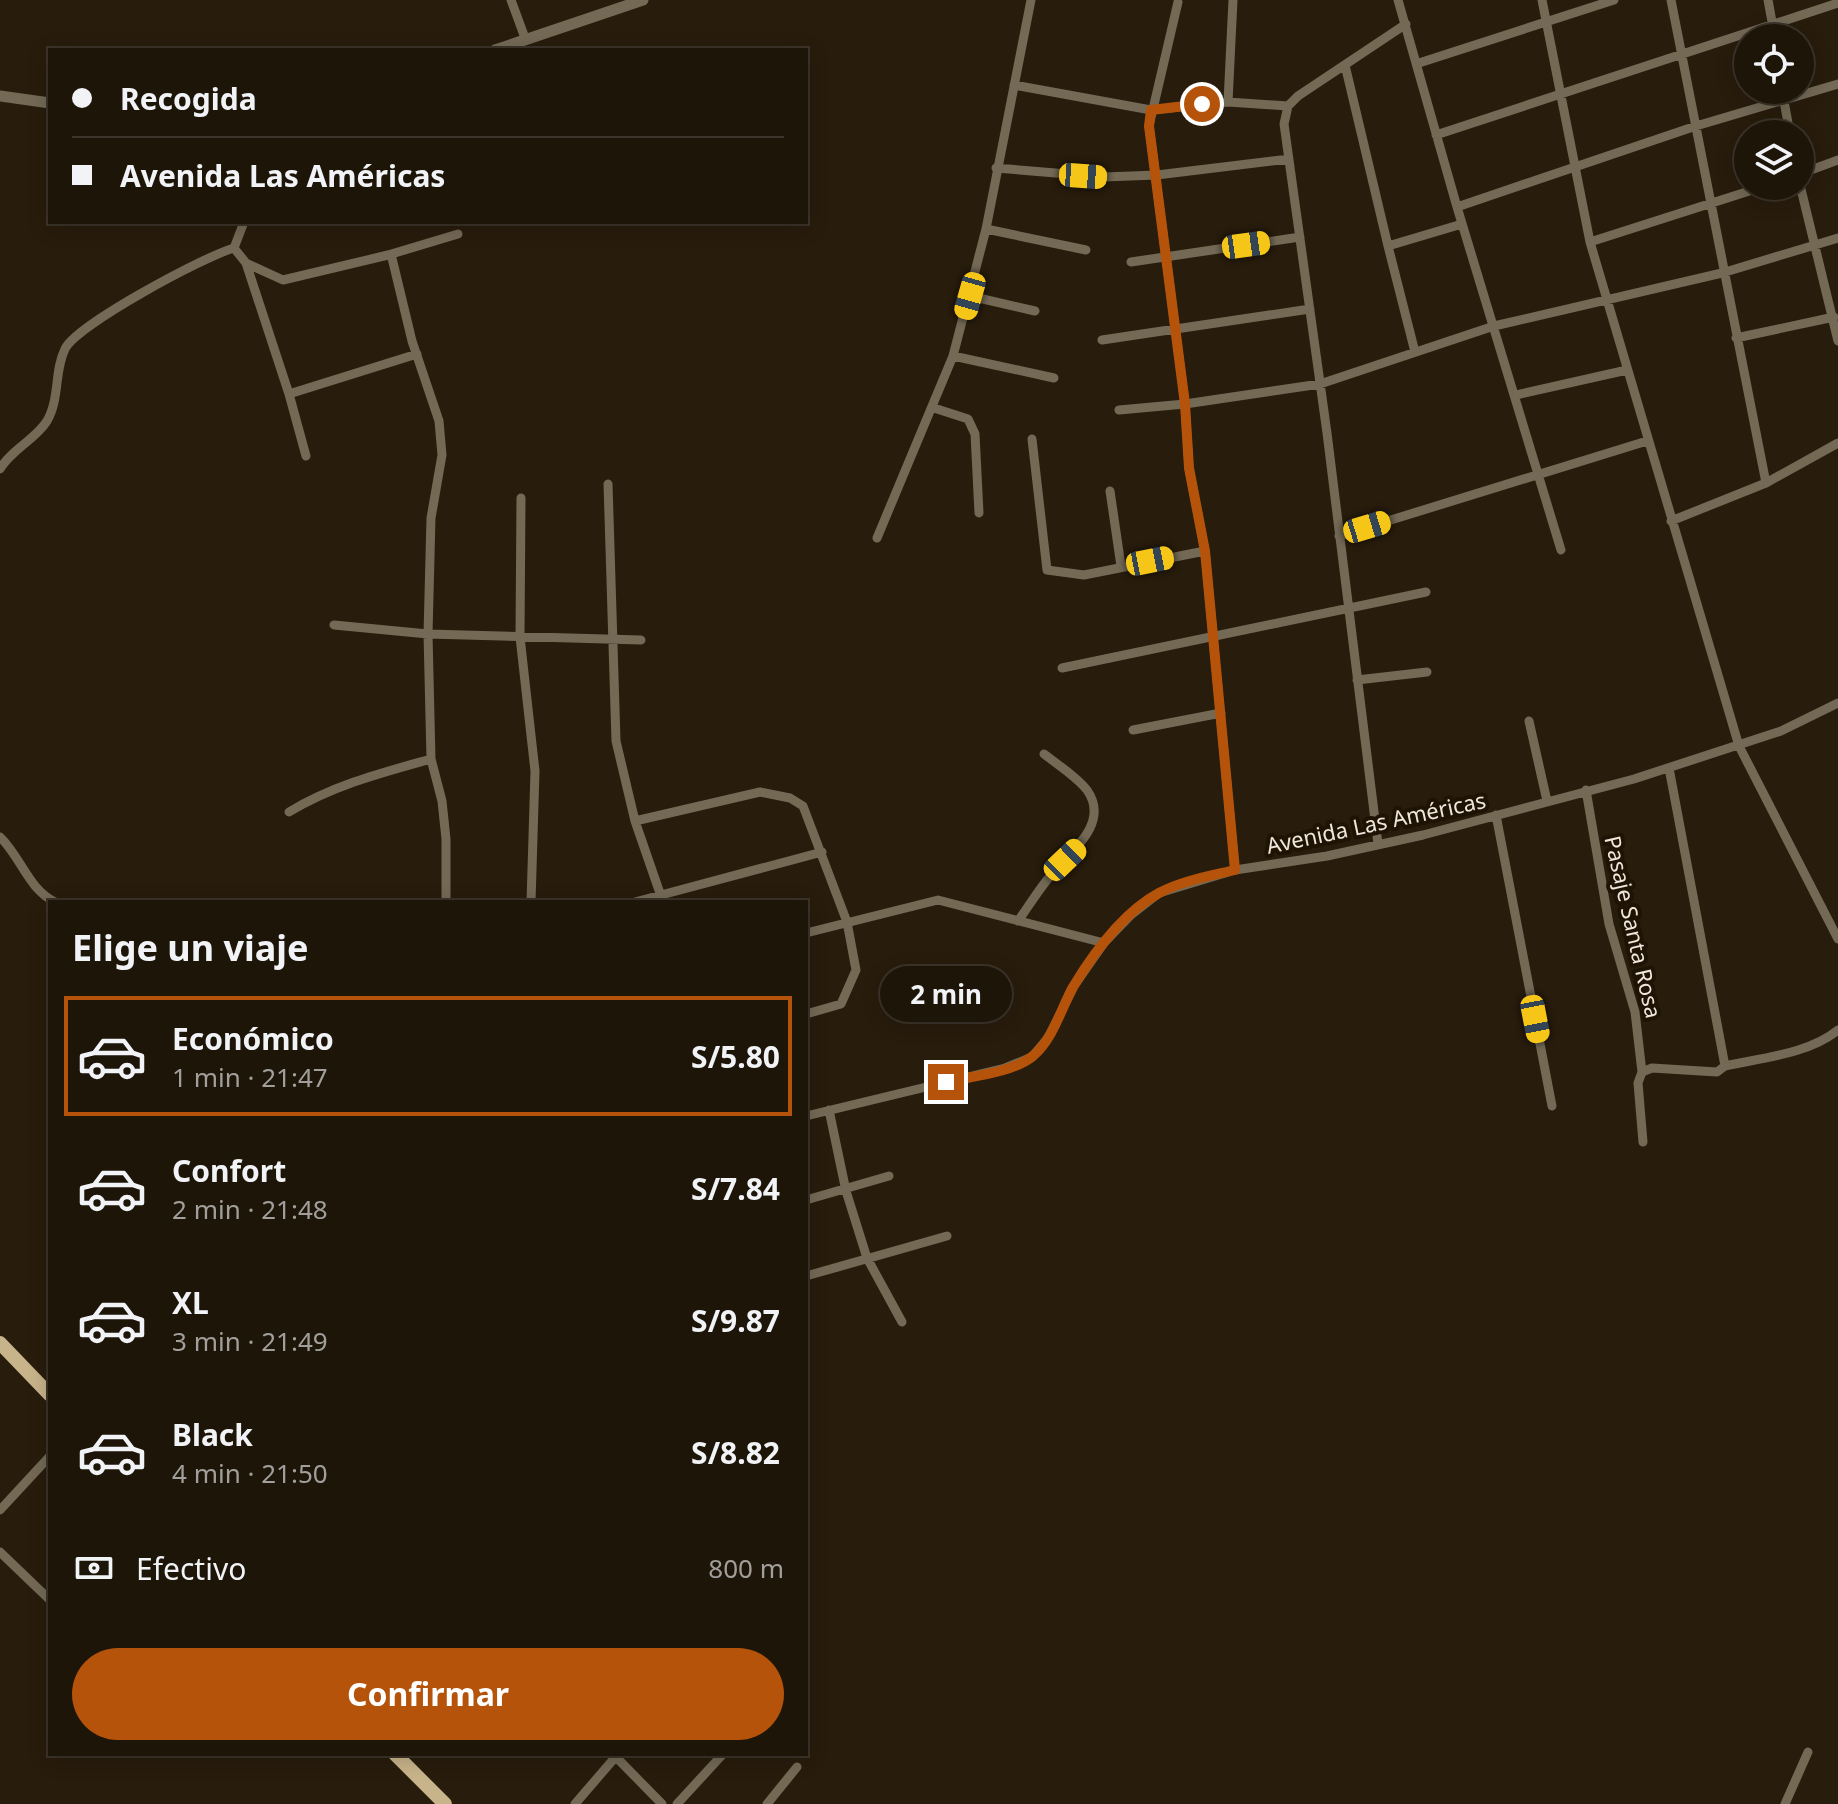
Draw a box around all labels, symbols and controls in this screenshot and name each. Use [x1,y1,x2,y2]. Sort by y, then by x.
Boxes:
map controls [1734,24,1814,200]
button: locate [1734,24,1814,104]
text: Recogida [120,78,257,119]
route start [1184,86,1220,122]
button: layers [1734,120,1814,200]
text: Avenida Las Américas [120,155,445,196]
car [1058,162,1108,190]
car [1221,230,1271,260]
car [952,270,988,322]
car [1341,509,1393,545]
car [1124,545,1176,577]
street label: Avenida Las Américas [1263,784,1488,860]
street label: Pasaje Santa Rosa [1598,833,1670,1021]
car [1039,835,1091,885]
text: Elige un viaje [72,923,309,972]
callout: 2 min [880,966,1012,1022]
text: 2 min [910,976,982,1012]
car [1519,993,1551,1045]
text: Económico [172,1018,334,1059]
icon: car [76,1020,148,1092]
text: S/5.80 [691,1036,780,1077]
text: 1 min · 21:47 [172,1059,328,1095]
route end [928,1064,964,1100]
text: Confort [172,1150,286,1191]
icon: car [76,1152,148,1224]
text: S/7.84 [691,1168,780,1209]
text: 2 min · 21:48 [172,1191,328,1227]
text: XL [172,1282,209,1323]
icon: car [76,1284,148,1356]
text: S/9.87 [691,1300,780,1341]
text: 3 min · 21:49 [172,1323,328,1359]
text: Black [172,1414,253,1455]
icon: car [76,1416,148,1488]
text: S/8.82 [691,1432,780,1473]
text: 4 min · 21:50 [172,1455,328,1491]
icon: cash [72,1546,116,1590]
text: Efectivo [136,1548,246,1589]
text: 800 m [708,1550,784,1586]
button: Confirmar [72,1648,784,1740]

